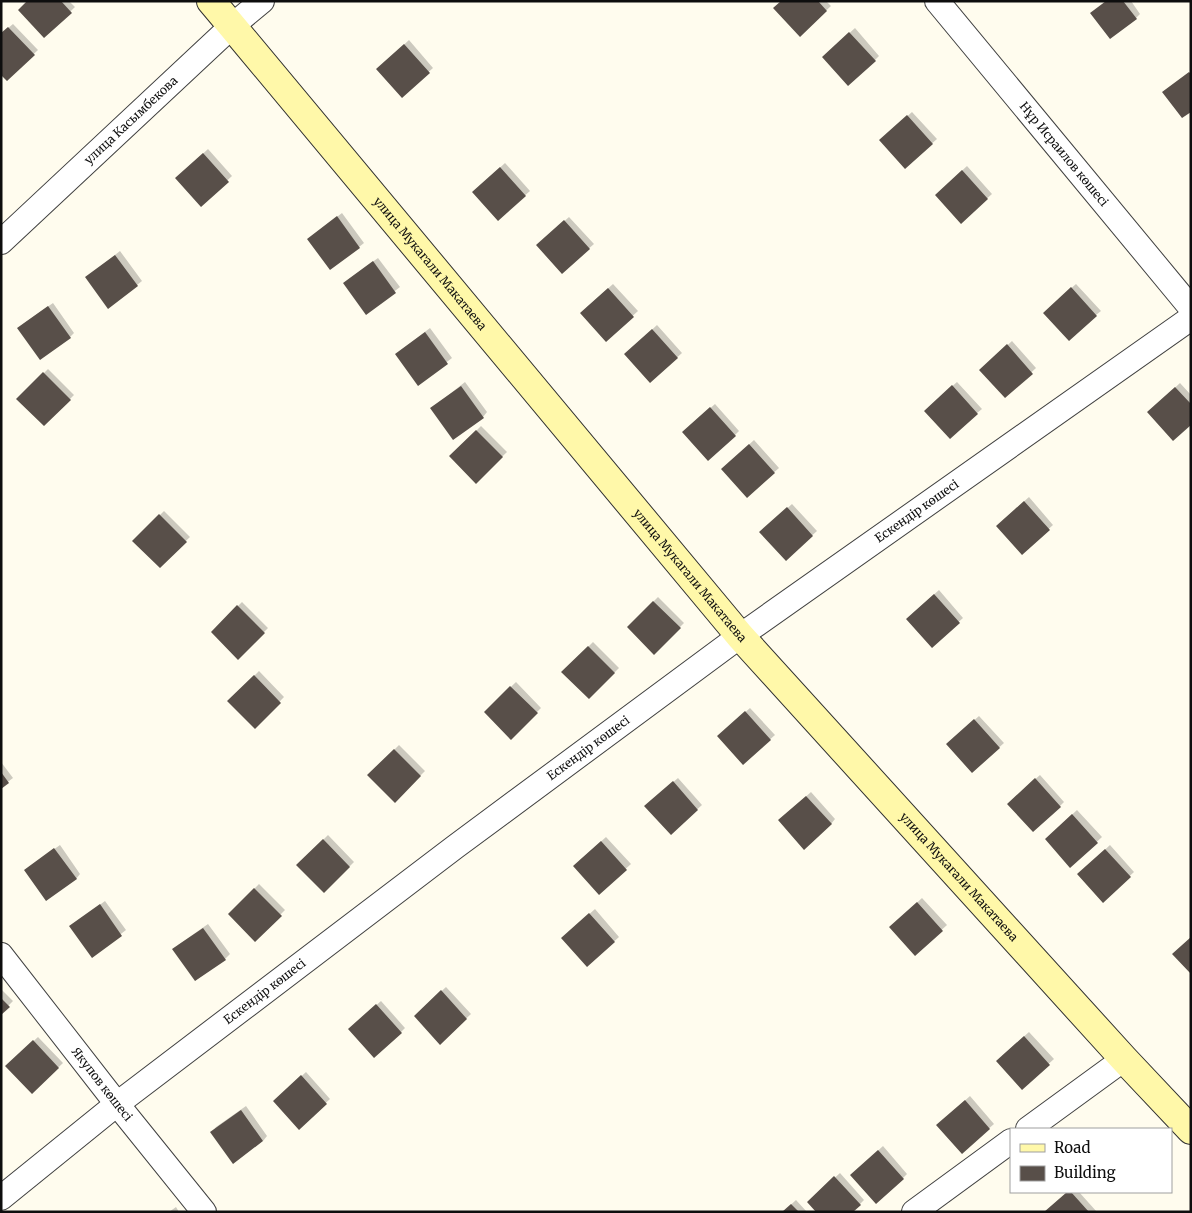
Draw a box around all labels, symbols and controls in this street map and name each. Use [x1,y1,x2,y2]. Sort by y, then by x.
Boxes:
street label: улица Касымбекова [81,72,181,167]
street label: Нұр Исраилов көшесі [1017,99,1112,209]
street label: улица Мукагали Макатаева [371,194,490,333]
street label: Ескендір көшесі [872,476,962,546]
street label: улица Мукагали Макатаева [630,506,750,646]
street label: Ескендір көшесі [544,712,633,783]
street label: улица Мукагали Макатаева [897,809,1022,945]
street label: Ескендір көшесі [221,955,309,1027]
street label: Якупов көшесі [69,1044,136,1124]
legend [1010,1128,1172,1193]
text: Road [1054,1138,1090,1157]
text: Building [1054,1163,1116,1182]

